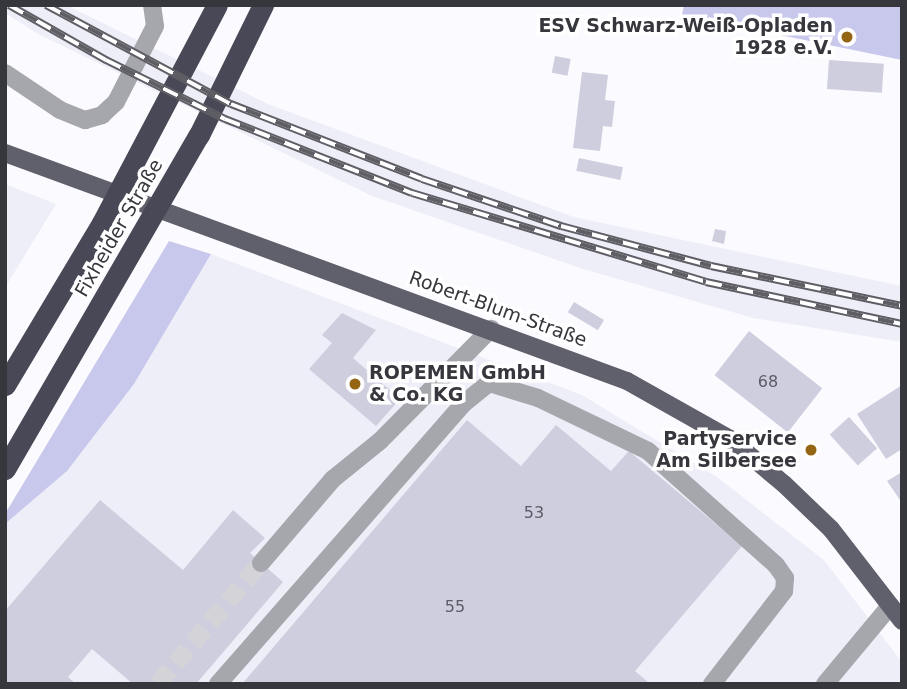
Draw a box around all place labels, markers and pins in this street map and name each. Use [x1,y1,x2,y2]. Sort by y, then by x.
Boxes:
place label: ESV Schwarz-Weiß-Opladen 1928 e.V. [538,15,833,59]
marker: ESV Schwarz-Weiß-Opladen 1928 e.V. [839,29,855,45]
place label: ROPEMEN GmbH & Co. KG [369,362,546,406]
marker: ROPEMEN GmbH & Co. KG [347,376,363,392]
place label: Partyservice Am Silbersee [656,428,797,472]
marker: Partyservice Am Silbersee [803,442,819,458]

